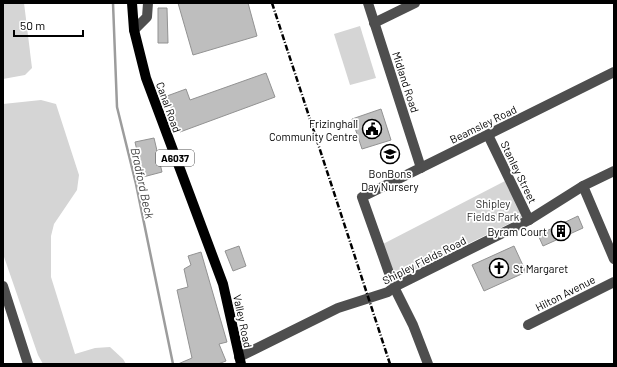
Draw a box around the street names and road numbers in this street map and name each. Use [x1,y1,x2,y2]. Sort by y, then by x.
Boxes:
street label: Midland Road [390,50,422,114]
street label: Canal Road [154,80,184,134]
street label: Beamsley Road [448,102,518,146]
street label: Stanley Street [498,139,540,205]
road number: A6037 [156,150,194,166]
street label: Shipley Fields Road [380,233,468,287]
street label: Hilton Avenue [533,272,597,314]
street label: Valley Road [231,293,255,349]

